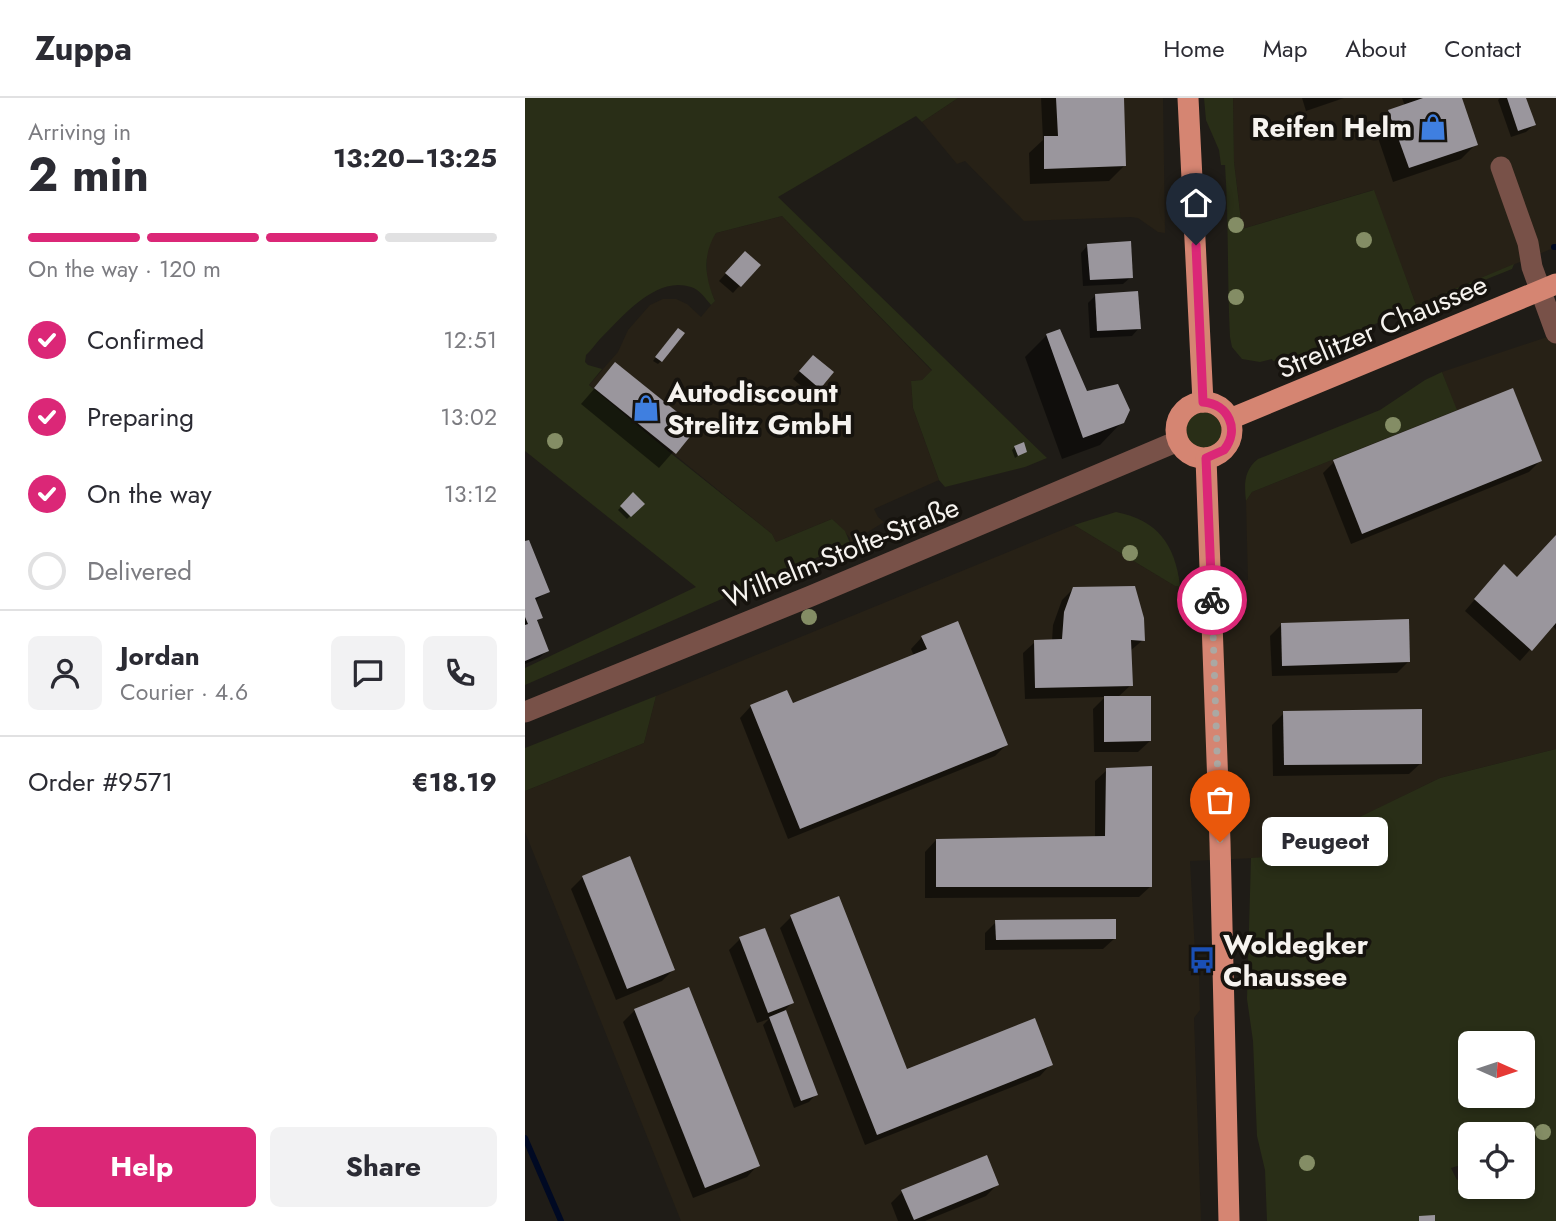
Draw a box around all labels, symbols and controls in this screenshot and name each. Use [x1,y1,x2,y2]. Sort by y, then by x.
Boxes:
text: Zuppa [35,25,132,72]
text: Home [1163,31,1225,66]
text: Map [1263,31,1307,66]
text: About [1345,31,1406,66]
text: Contact [1444,31,1521,66]
place label: Reifen Helm [1251,107,1412,148]
shop icon: Reifen Helm [1418,112,1448,142]
text: Arriving in [28,115,131,149]
text: 13:20–13:25 [333,139,497,177]
text: 2 min [28,142,149,208]
pin [1166,173,1226,245]
icon: home [1177,184,1215,222]
text: On the way · 120 m [28,252,221,286]
street label: Strelitzer Chaussee [1271,264,1494,389]
icon: check [28,321,66,359]
text: Confirmed [87,321,204,359]
text: 12:51 [443,323,497,357]
place label: Autodiscount Strelitz GmbH [666,372,853,445]
shop icon: Autodiscount Strelitz GmbH [631,393,661,423]
icon: check [28,398,66,436]
text: Preparing [87,398,194,436]
text: 13:02 [440,400,497,434]
icon: check [28,475,66,513]
text: On the way [87,475,212,513]
text: 13:12 [444,477,497,511]
street label: Wilhelm-Stolte-Straße [717,486,965,618]
text: Delivered [87,552,192,590]
courier [1177,565,1247,635]
icon: bike [1193,581,1231,619]
button: person [28,636,102,710]
button: chat [331,636,405,710]
button: phone [423,636,497,710]
text: Jordan [120,637,200,675]
text: Courier · 4.6 [120,675,248,709]
text: Order #9571 [28,763,173,801]
text: €18.19 [412,763,497,801]
pin [1190,770,1250,842]
icon: bag [1201,781,1239,819]
callout: Peugeot [1262,818,1388,866]
text: Peugeot [1281,824,1369,858]
place label: Woldegker Chaussee [1223,924,1369,997]
bus stop icon: Woldegker Chaussee [1187,945,1217,975]
north arrow [1458,1031,1535,1108]
map controls [1458,1031,1535,1199]
button: locate [1458,1122,1535,1199]
button: Help [28,1127,256,1207]
button: Share [270,1127,497,1207]

